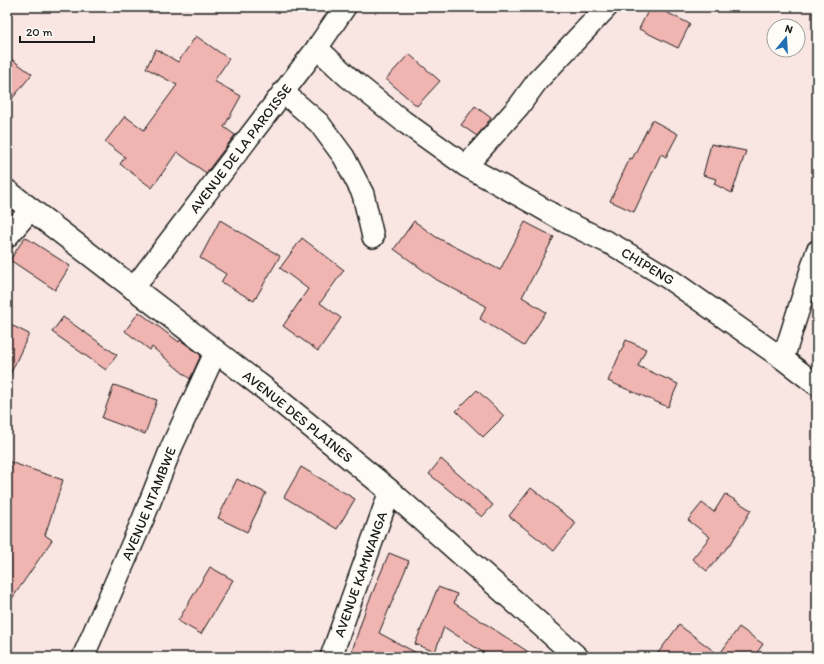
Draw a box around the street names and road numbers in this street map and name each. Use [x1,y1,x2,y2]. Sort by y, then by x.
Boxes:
street label: AVENUE DE LA PAROISSE [186,80,295,216]
street label: CHIPENG [618,243,678,288]
street label: AVENUE DES PLAINES [240,367,357,466]
street label: AVENUE NTAMBWE [118,444,179,563]
street label: AVENUE KAMWANGA [330,509,391,639]

